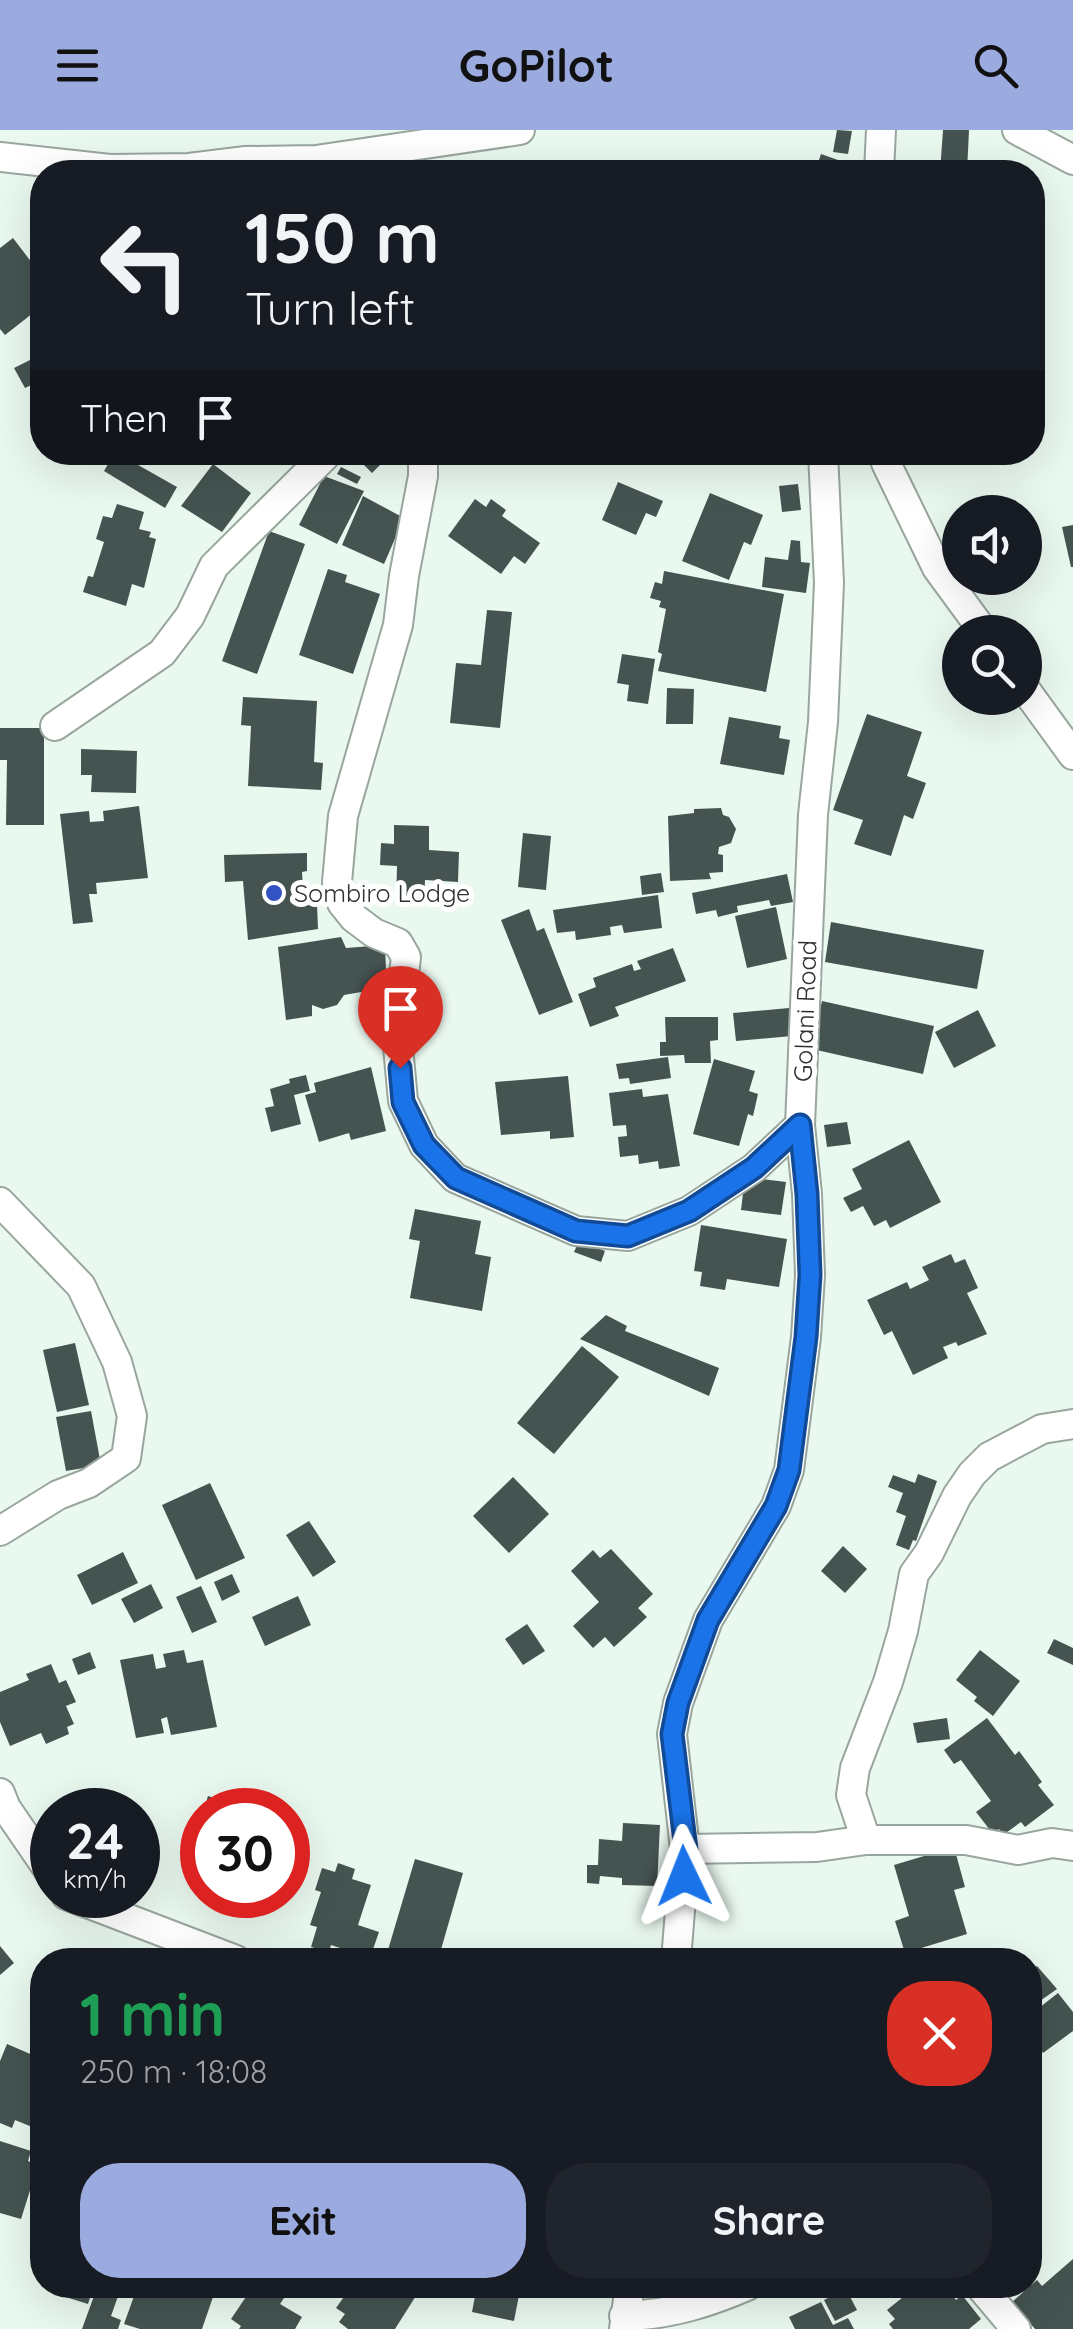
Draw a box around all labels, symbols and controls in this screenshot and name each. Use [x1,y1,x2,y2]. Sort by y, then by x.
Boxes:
text: GoPilot [459,37,614,93]
icon: menu [50,38,105,93]
icon: search [968,38,1023,93]
text: 150 m [245,193,440,281]
icon: left [80,200,210,330]
text: Turn left [245,280,415,336]
icon: arrive [188,390,243,445]
text: Then [80,394,168,442]
map controls [942,495,1042,715]
button: sound [942,495,1042,595]
button: search [942,615,1042,715]
place label: Sombiro Lodge [294,877,470,908]
marker: Sombiro Lodge [263,882,285,904]
street label: Golani Road [787,939,822,1082]
pin [358,966,443,1069]
icon: arrive [373,981,428,1036]
speed limit sign: 30 [180,1788,310,1918]
text: 24 [66,1809,124,1872]
position arrow [632,1824,736,1928]
text: km/h [63,1863,127,1894]
text: 1 min [80,1976,225,2051]
button: close [887,1981,992,2086]
text: 250 m · 18:08 [80,2051,267,2091]
button: Exit [80,2163,526,2278]
button: Share [546,2163,992,2278]

